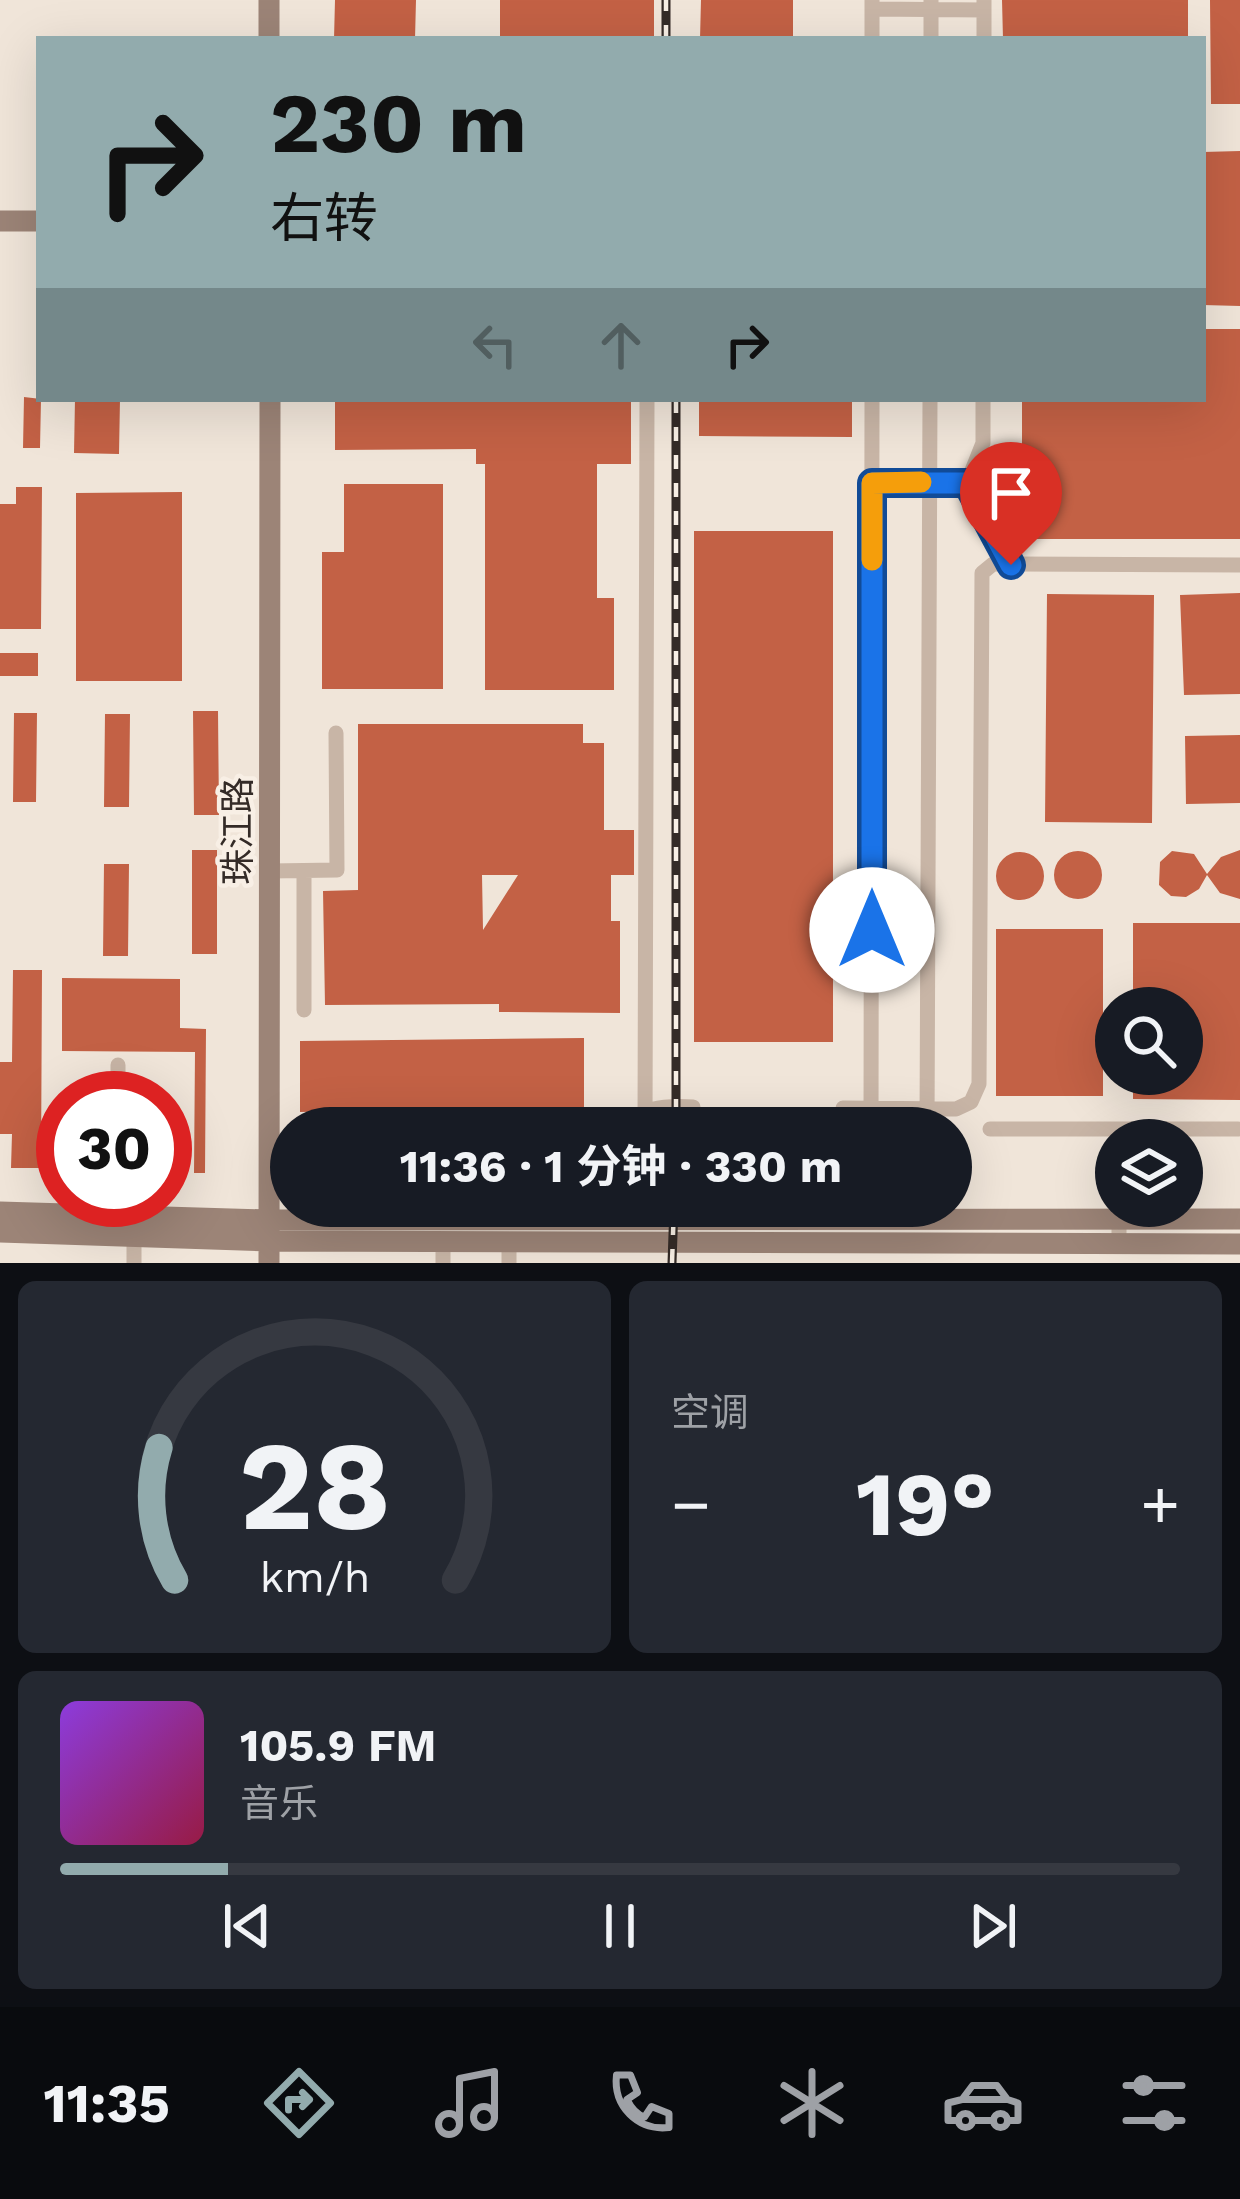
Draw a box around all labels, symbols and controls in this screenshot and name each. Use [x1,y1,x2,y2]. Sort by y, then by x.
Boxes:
text: 230 m [270,74,527,172]
icon: right [72,84,228,240]
text: 右转 [270,187,378,250]
icon: left [462,312,528,378]
icon: ahead [588,312,654,378]
icon: right [714,312,780,378]
pin [960,442,1062,565]
icon: arrive [978,460,1044,526]
street label: 珠江路 [217,777,259,885]
position arrow [809,867,935,993]
map controls [1095,987,1203,1227]
button: search [1095,987,1203,1095]
speed limit sign: 30 [36,1071,192,1227]
button: layers [1095,1119,1203,1227]
text: 11:36 · 1 分钟 · 330 m [400,1140,842,1193]
text: 空调 [671,1390,749,1435]
text: 28 [238,1413,391,1559]
text: 19° [856,1451,995,1557]
text: − [671,1466,711,1543]
text: + [1140,1466,1180,1543]
text: km/h [259,1552,370,1602]
text: 105.9 FM [240,1719,436,1772]
text: 音乐 [240,1781,318,1826]
icon: previous [214,1893,280,1959]
icon: pause [587,1893,653,1959]
icon: next [960,1893,1026,1959]
icon: directions [257,2061,341,2145]
icon: music [428,2061,512,2145]
icon: phone [599,2061,683,2145]
icon: climate [770,2061,854,2145]
icon: car [941,2061,1025,2145]
icon: filters [1112,2061,1196,2145]
text: 11:35 [44,2072,170,2135]

